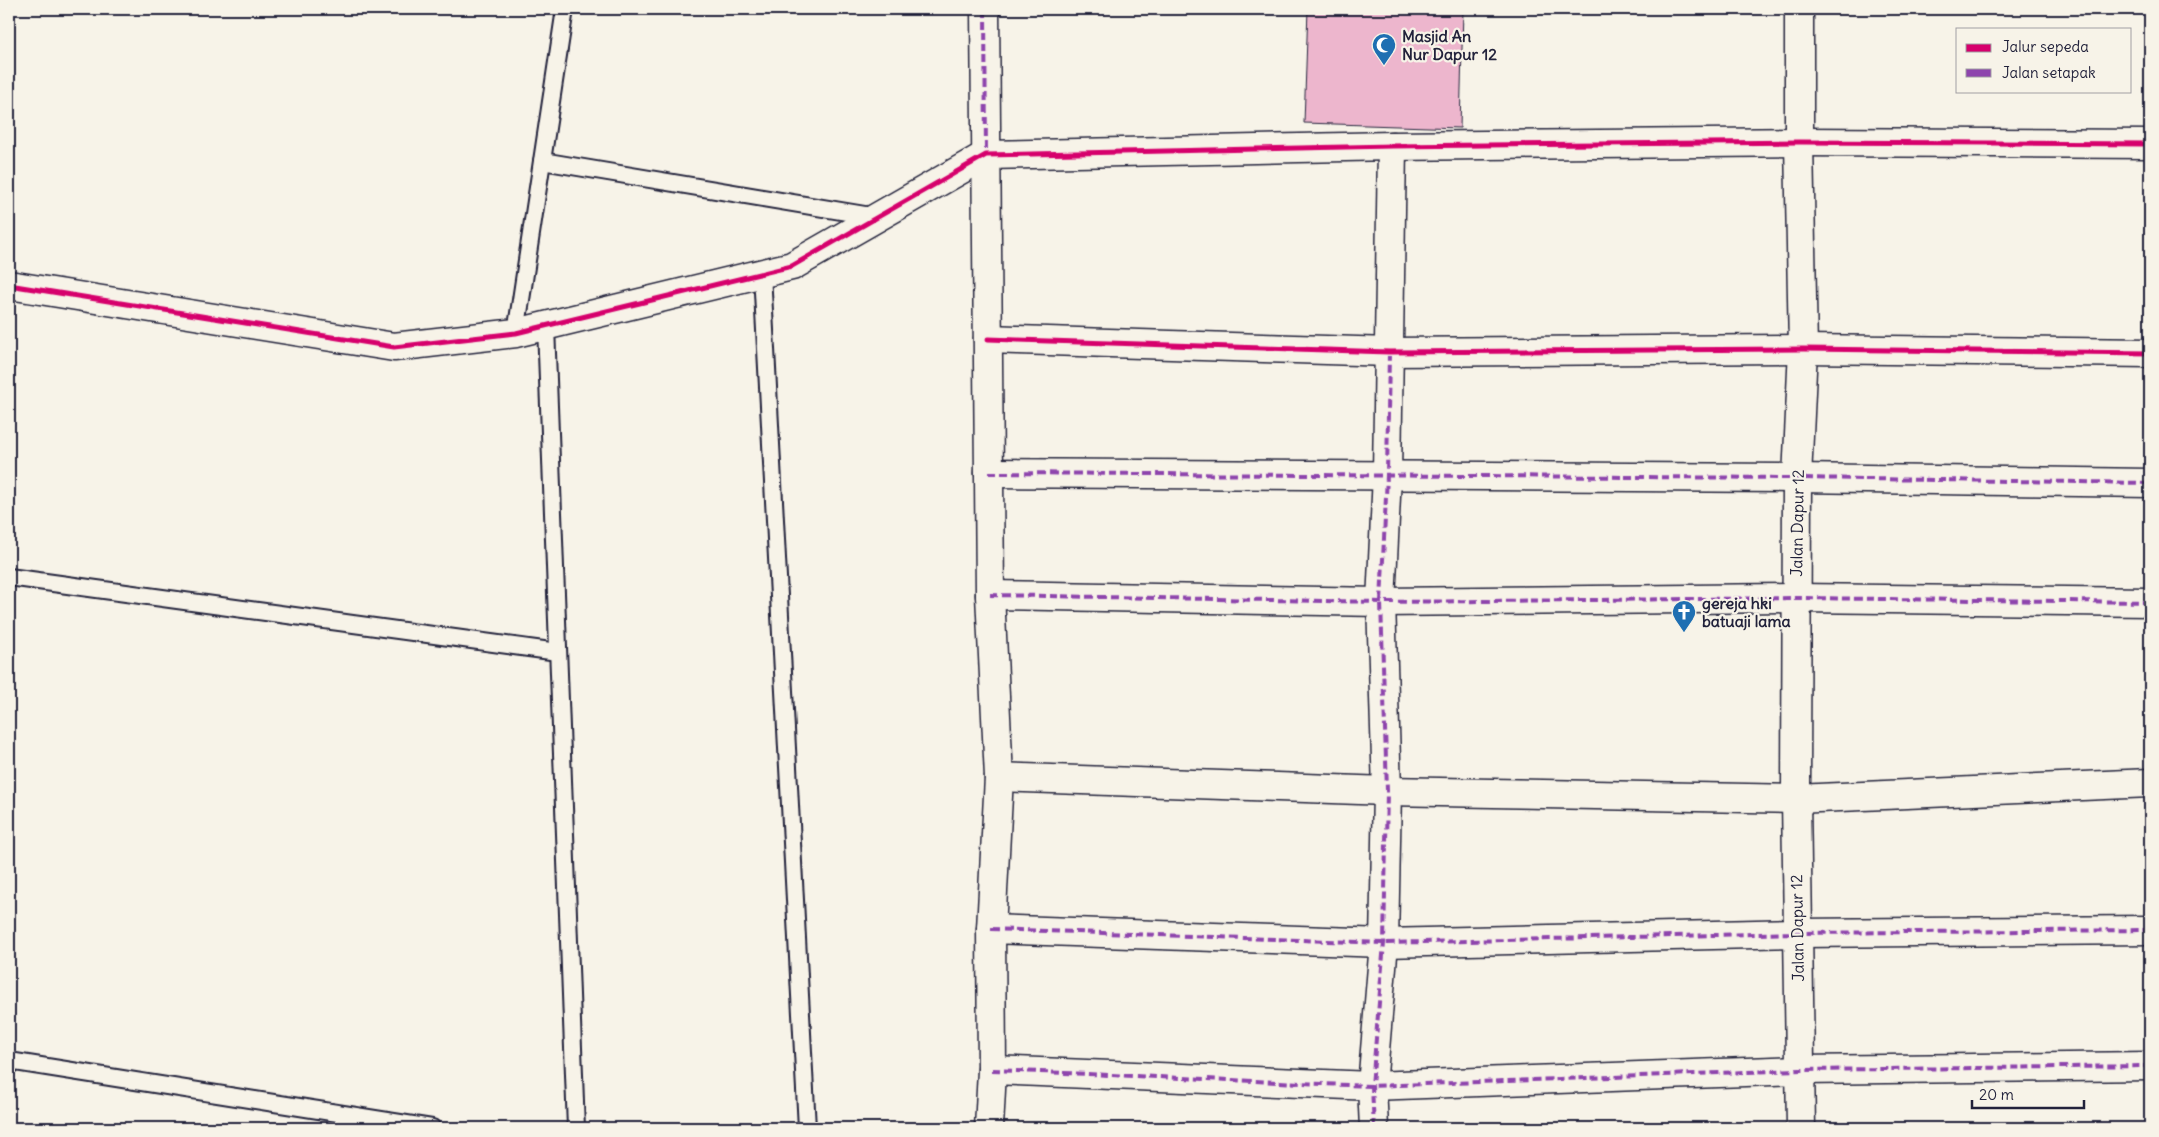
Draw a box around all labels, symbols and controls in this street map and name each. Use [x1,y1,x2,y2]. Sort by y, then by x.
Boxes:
place label: Masjid An Nur Dapur 12 [1402,26,1497,65]
legend [1956,28,2132,92]
mosque icon: Masjid An Nur Dapur 12 [1371,32,1397,66]
text: Jalur sepeda [2002,37,2089,56]
text: Jalan setapak [2002,63,2096,82]
street label: Jalan Dapur 12 [1786,469,1808,577]
place label: gereja hki batuaji lama [1702,593,1791,631]
church icon: gereja hki batuaji lama [1671,599,1697,633]
street label: Jalan Dapur 12 [1786,874,1808,982]
scale bar [1972,1077,2084,1109]
text: 20 m [1979,1085,2014,1104]

